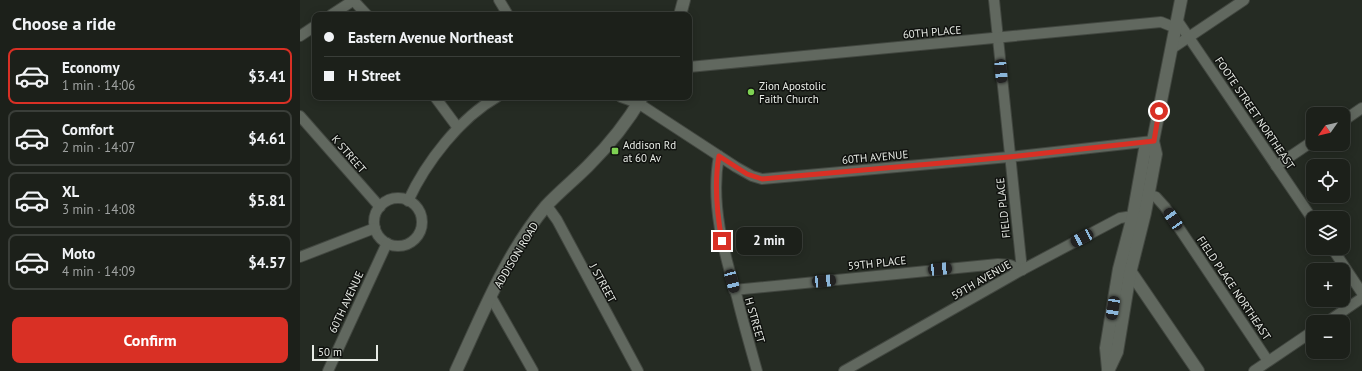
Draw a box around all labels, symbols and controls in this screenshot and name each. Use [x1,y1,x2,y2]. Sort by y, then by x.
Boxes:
text: Choose a ride [12,12,116,35]
street label: 60TH PLACE [902,22,962,42]
text: Eastern Avenue Northeast [348,28,513,47]
street label: FOOTE STREET NORTHEAST [1212,54,1298,172]
icon: car [14,58,50,94]
text: Economy [62,58,120,77]
car [994,59,1008,83]
text: H Street [348,66,400,85]
text: $3.41 [248,67,286,86]
text: 1 min · 14:06 [62,77,135,94]
place label: Zion Apostolic Faith Church [759,79,826,106]
marker: Zion Apostolic Faith Church [746,87,756,97]
route start [1150,102,1168,120]
north arrow [1306,107,1350,151]
map controls [1306,107,1350,359]
icon: car [14,120,50,156]
text: Comfort [62,120,114,139]
text: $4.61 [248,129,286,148]
street label: K STREET [329,132,369,176]
place label: Addison Rd at 60 Av [623,138,676,165]
text: 2 min · 14:07 [62,139,135,156]
marker: Addison Rd at 60 Av [610,146,620,156]
street label: 60TH AVENUE [841,147,909,167]
button: locate [1306,159,1350,203]
street label: FIELD PLACE [993,177,1013,239]
icon: car [14,182,50,218]
text: XL [62,182,79,201]
text: $5.81 [248,191,286,210]
text: 3 min · 14:08 [62,201,135,218]
car [1161,206,1185,232]
button: layers [1306,211,1350,255]
street label: ADDISON ROAD [491,219,541,291]
callout: 2 min [736,227,802,255]
car [1069,227,1095,249]
route end [713,232,731,250]
text: 2 min [753,232,785,249]
street label: FIELD PLACE NORTHEAST [1194,233,1274,343]
icon: car [14,244,50,280]
text: Moto [62,244,95,263]
text: $4.57 [248,253,286,272]
street label: 59TH PLACE [847,253,907,273]
street label: 59TH AVENUE [949,257,1013,303]
street label: J STREET [586,260,619,305]
car [927,262,953,276]
text: 4 min · 14:09 [62,263,135,280]
button: + [1306,263,1350,307]
car [723,268,741,294]
street label: 60TH AVENUE [326,269,366,335]
car [812,274,836,288]
car [1105,295,1121,321]
street label: H STREET [742,296,768,344]
button: − [1306,315,1350,359]
button: Confirm [12,317,288,363]
scale bar [312,343,378,362]
text: 50 m [318,345,342,359]

